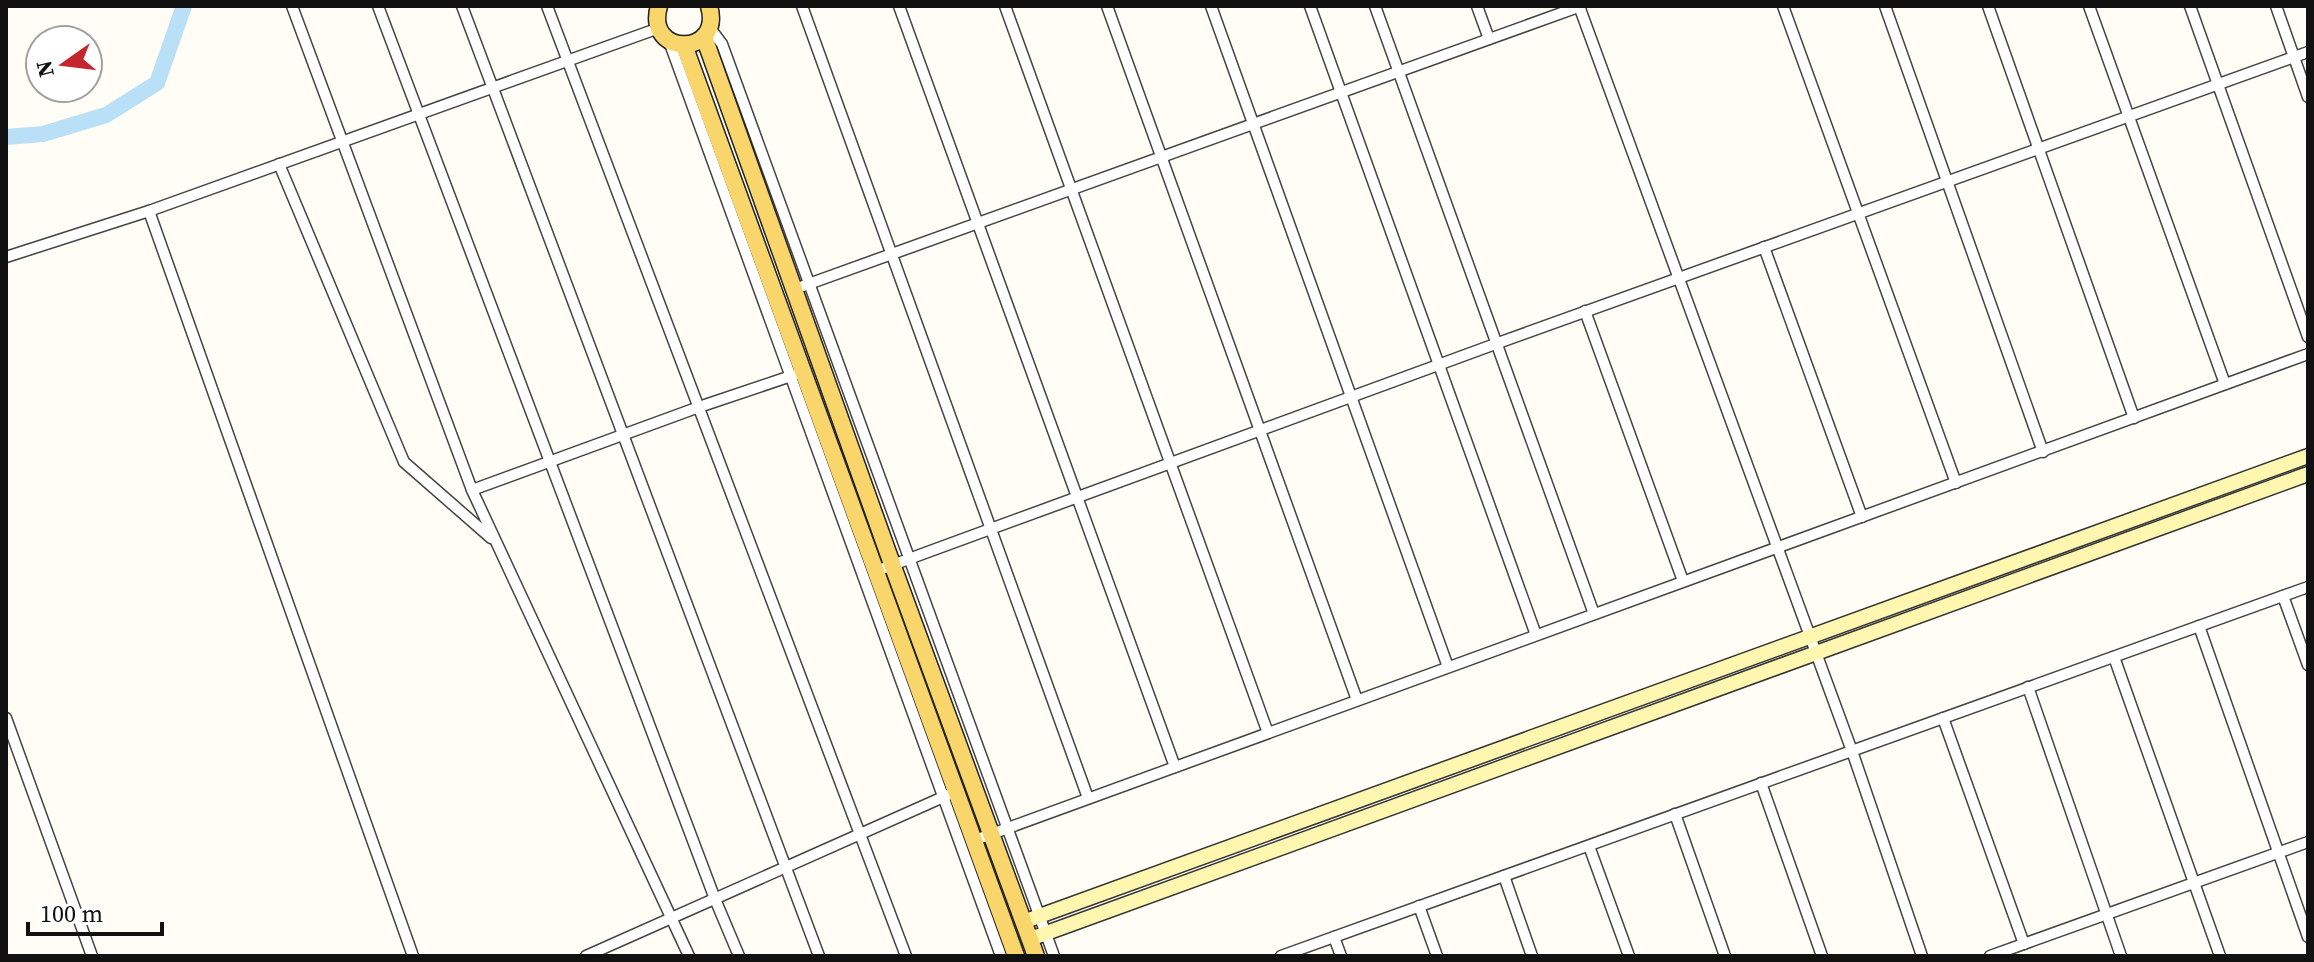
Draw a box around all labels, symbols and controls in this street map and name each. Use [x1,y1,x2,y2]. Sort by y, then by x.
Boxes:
north arrow [24,24,104,104]
text: N [28,57,61,80]
scale bar [28,886,162,936]
text: 100 m [40,897,103,930]

